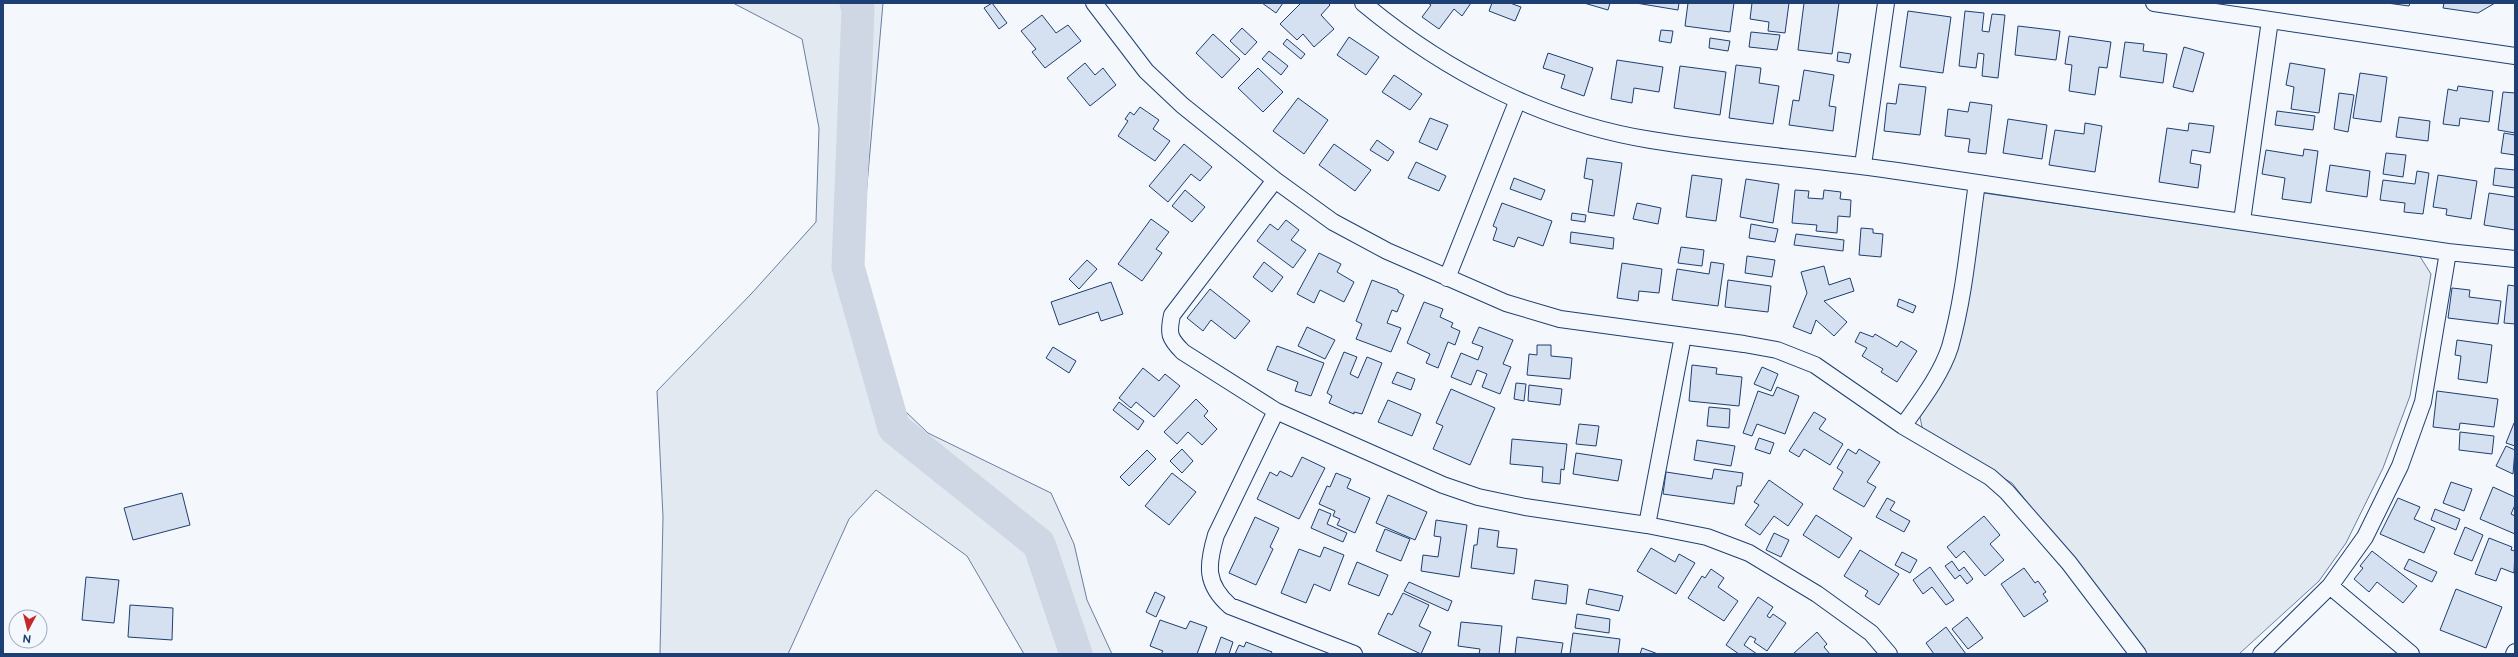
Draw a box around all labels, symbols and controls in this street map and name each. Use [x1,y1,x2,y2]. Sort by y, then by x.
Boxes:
north arrow [8,609,48,649]
text: N [22,631,32,645]

